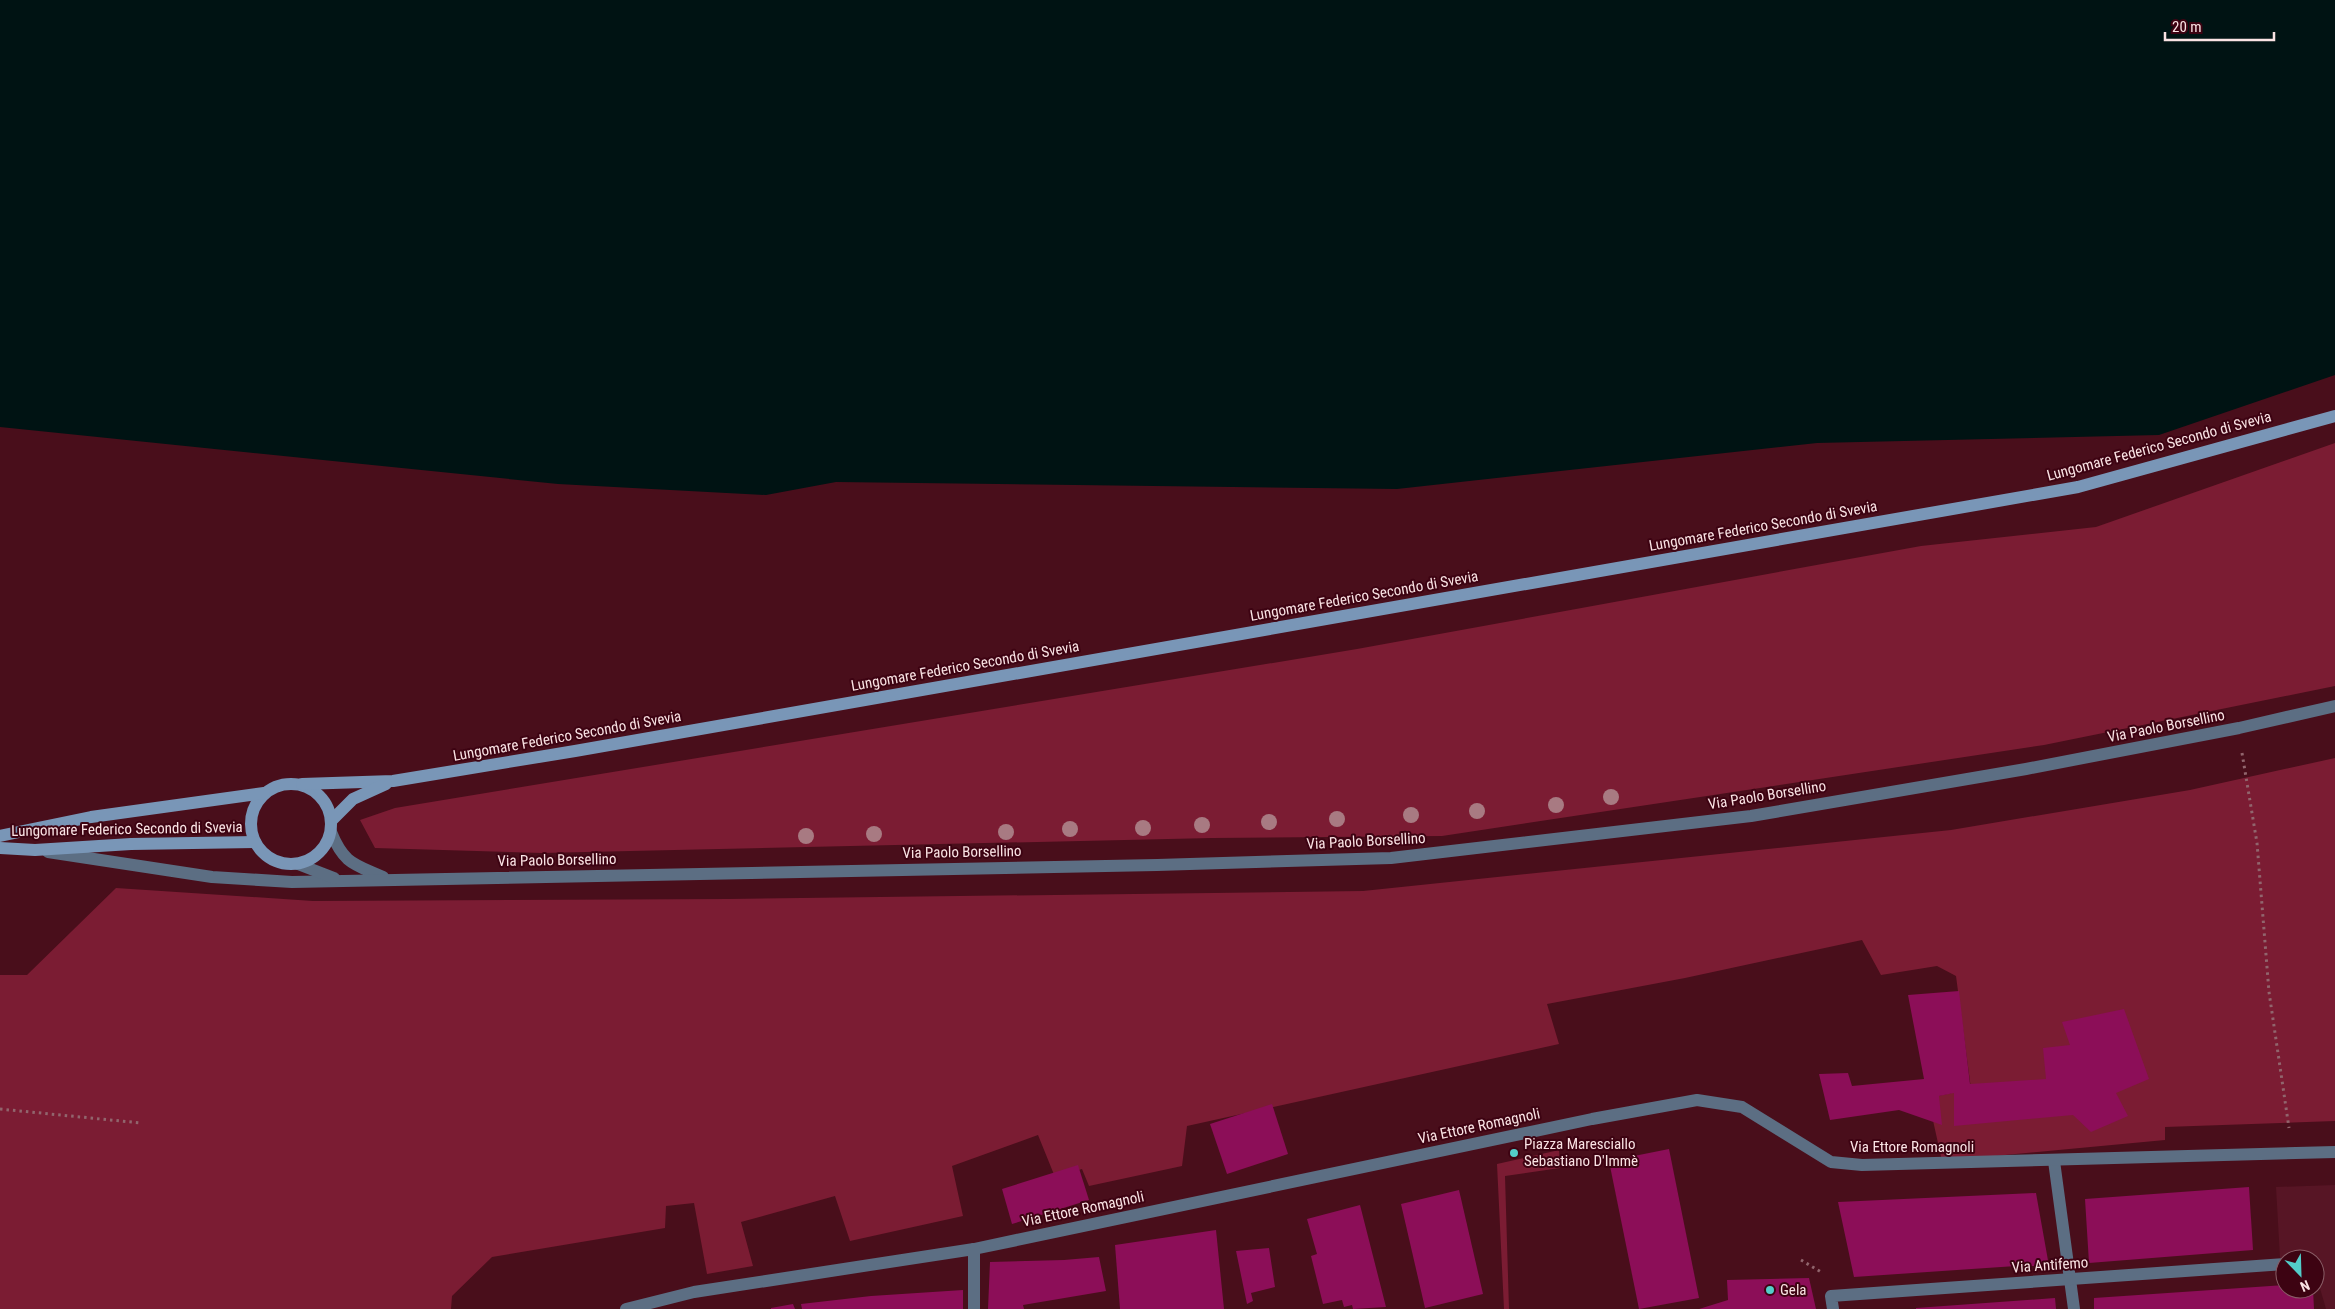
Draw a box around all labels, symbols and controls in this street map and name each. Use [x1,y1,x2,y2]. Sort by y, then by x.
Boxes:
scale bar [2165,10,2274,42]
text: 20 m [2172,18,2202,36]
street label: Lungomare Federico Secondo di Svevia [2045,407,2273,485]
street label: Lungomare Federico Secondo di Svevia [1647,497,1879,555]
street label: Lungomare Federico Secondo di Svevia [1248,567,1480,625]
street label: Lungomare Federico Secondo di Svevia [849,637,1081,695]
street label: Via Paolo Borsellino [2106,706,2226,746]
street label: Lungomare Federico Secondo di Svevia [451,707,683,765]
street label: Via Paolo Borsellino [1707,777,1827,813]
street label: Lungomare Federico Secondo di Svevia [11,818,243,840]
street label: Via Paolo Borsellino [1306,829,1426,853]
street label: Via Paolo Borsellino [902,842,1022,862]
street label: Via Paolo Borsellino [497,850,617,870]
street label: Via Ettore Romagnoli [1416,1104,1542,1148]
place label: Piazza Maresciallo Sebastiano D'Immè [1524,1135,1638,1170]
street label: Via Ettore Romagnoli [1850,1138,1974,1156]
marker: Piazza Maresciallo Sebastiano D'Immè [1508,1147,1520,1159]
street label: Via Ettore Romagnoli [1020,1187,1146,1231]
north arrow [2275,1249,2325,1299]
street label: Via Antifemo [2011,1253,2089,1277]
text: N [2298,1277,2312,1295]
place label: Gela [1780,1281,1807,1299]
marker: Gela [1764,1284,1776,1296]

